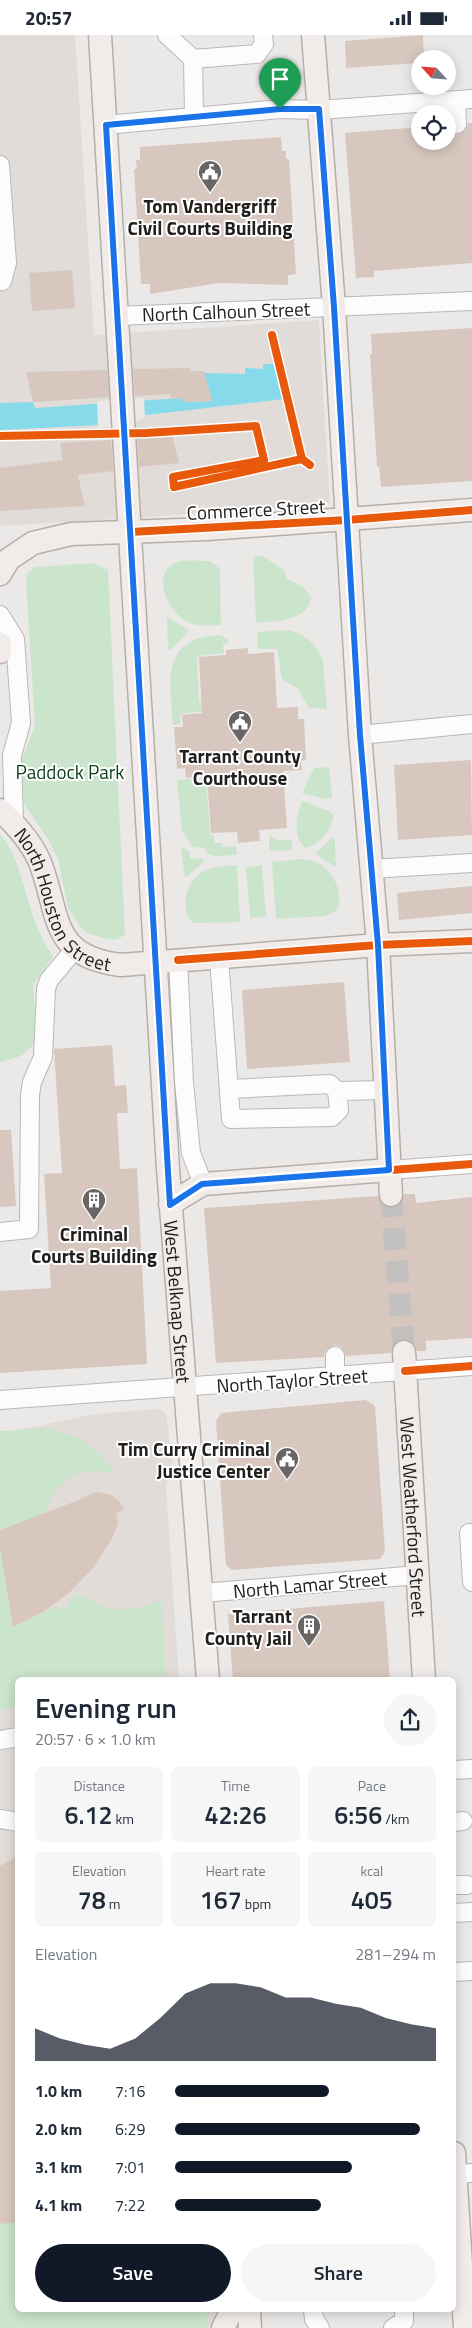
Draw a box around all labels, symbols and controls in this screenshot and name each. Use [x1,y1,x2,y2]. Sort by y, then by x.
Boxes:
text: 20:57 [25,3,72,32]
north arrow [411,50,456,95]
map controls [411,50,456,150]
pin [259,58,301,109]
icon: arrive [266,65,294,93]
button: locate [411,105,456,150]
public building icon: Tom Vandergriff Civil Courts Building [197,159,223,193]
place label: Tom Vandergriff Civil Courts Building [128,191,292,242]
street label: North Calhoun Street [141,294,311,328]
street label: Commerce Street [186,491,326,527]
public building icon: Tarrant County Courthouse [227,709,253,743]
place label: Tarrant County Courthouse [179,741,301,792]
park label: Paddock Park [16,757,124,786]
street label: North Houston Street [8,821,114,978]
building icon: Criminal Courts Building [81,1187,107,1221]
place label: Criminal Courts Building [31,1219,157,1270]
street label: West Belknap Street [158,1219,199,1385]
street label: North Taylor Street [215,1360,369,1400]
street label: West Weatherford Street [393,1416,435,1618]
place label: Tim Curry Criminal Justice Center [118,1434,270,1485]
public building icon: Tim Curry Criminal Justice Center [274,1446,300,1480]
street label: North Lamar Street [232,1563,388,1605]
place label: Tarrant County Jail [205,1601,292,1652]
building icon: Tarrant County Jail [296,1613,322,1647]
text: Evening run [35,1686,177,1729]
button: share [384,1694,436,1746]
text: 20:57 · 6 × 1.0 km [35,1727,156,1751]
text: Distance [74,1775,125,1796]
text: Time [221,1775,250,1796]
text: Pace [358,1775,386,1796]
text: 6.12 [64,1796,112,1834]
text: 42:26 [205,1796,266,1834]
text: 6:56 [334,1796,382,1834]
text: km [112,1808,134,1829]
text: /km [382,1808,409,1829]
text: Elevation [72,1860,126,1881]
text: Heart rate [205,1860,266,1881]
text: kcal [360,1860,383,1881]
text: 78 [78,1881,106,1919]
text: 167 [200,1881,242,1919]
text: 405 [351,1881,393,1919]
text: m [106,1893,121,1914]
text: bpm [242,1893,271,1914]
text: Elevation [35,1942,97,1966]
text: 281–294 m [355,1942,436,1966]
text: 1.0 km [35,2079,82,2103]
text: 7:16 [115,2079,145,2103]
text: 2.0 km [35,2117,82,2141]
text: 6:29 [115,2117,145,2141]
text: 3.1 km [35,2155,82,2179]
text: 7:01 [115,2155,145,2179]
text: 4.1 km [35,2193,82,2217]
text: 7:22 [115,2193,145,2217]
button: Save [35,2244,231,2302]
button: Share [241,2244,436,2302]

